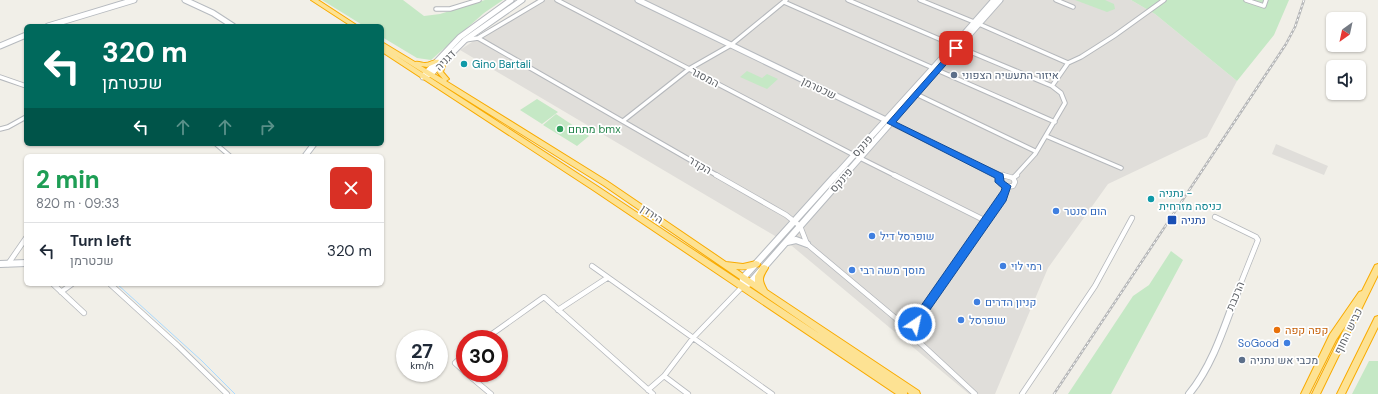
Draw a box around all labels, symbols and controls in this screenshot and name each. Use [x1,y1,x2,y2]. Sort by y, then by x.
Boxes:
north arrow [1326,12,1366,52]
map controls [1326,12,1366,100]
pin [939,31,973,65]
text: 320 m [102,34,188,71]
icon: arrive [945,37,967,59]
icon: left [36,40,88,92]
street label: דגניה [432,46,459,73]
place label: Gino Bartali [472,57,531,71]
marker: Gino Bartali [459,59,469,69]
button: sound [1326,60,1366,100]
street label: המסגר [688,64,722,90]
place label: איזור התעשיה הצפוני [962,68,1059,82]
marker: איזור התעשיה הצפוני [949,70,959,80]
text: שכטרמן [102,71,163,95]
street label: שכטרמן [799,74,839,102]
icon: left [130,116,152,138]
icon: ahead [172,116,194,138]
icon: ahead [214,116,236,138]
icon: right [256,116,278,138]
place label: מתחם bmx [568,122,621,136]
marker: מתחם bmx [555,124,565,134]
street label: פנקס [849,132,875,160]
street label: הקדר [686,153,714,177]
text: 2 min [36,164,100,195]
street label: פינקס [827,165,855,195]
button: close [330,167,372,209]
place label: נתניה - כניסה מזרחית [1159,186,1222,213]
marker: נתניה - כניסה מזרחית [1146,194,1156,204]
text: 820 m · 09:33 [36,195,120,212]
street label: הירדן [638,201,666,227]
place label: הום סנטר [1064,204,1107,218]
marker: הום סנטר [1051,206,1061,216]
place label: נתניה [1181,213,1206,227]
marker: נתניה [1166,214,1178,226]
place label: שופרסל דיל [880,229,935,243]
text: Turn left [70,231,131,251]
marker: שופרסל דיל [867,231,877,241]
icon: left [36,240,58,262]
text: 320 m [327,241,372,261]
text: שכטרמן [70,252,114,269]
place label: רמי לוי [1011,259,1042,273]
marker: רמי לוי [998,261,1008,271]
place label: מוסך משה רבי [860,263,925,277]
marker: מוסך משה רבי [847,265,857,275]
street label: הרכבת [1223,279,1247,313]
place label: קניון הדרים [985,295,1036,309]
marker: קניון הדרים [972,297,982,307]
position arrow [894,303,936,345]
street label: כביש החוף [1331,306,1365,356]
place label: שופרסל [969,313,1006,327]
marker: שופרסל [956,315,966,325]
place label: קפה קפה [1285,323,1328,337]
marker: קפה קפה [1272,325,1282,335]
speed limit sign: 30 [456,330,508,382]
place label: SoGood [1238,336,1279,350]
text: 27 [411,338,433,364]
marker: SoGood [1282,338,1292,348]
place label: מכבי אש נתניה [1250,353,1318,367]
marker: מכבי אש נתניה [1237,355,1247,365]
text: km/h [410,359,434,372]

